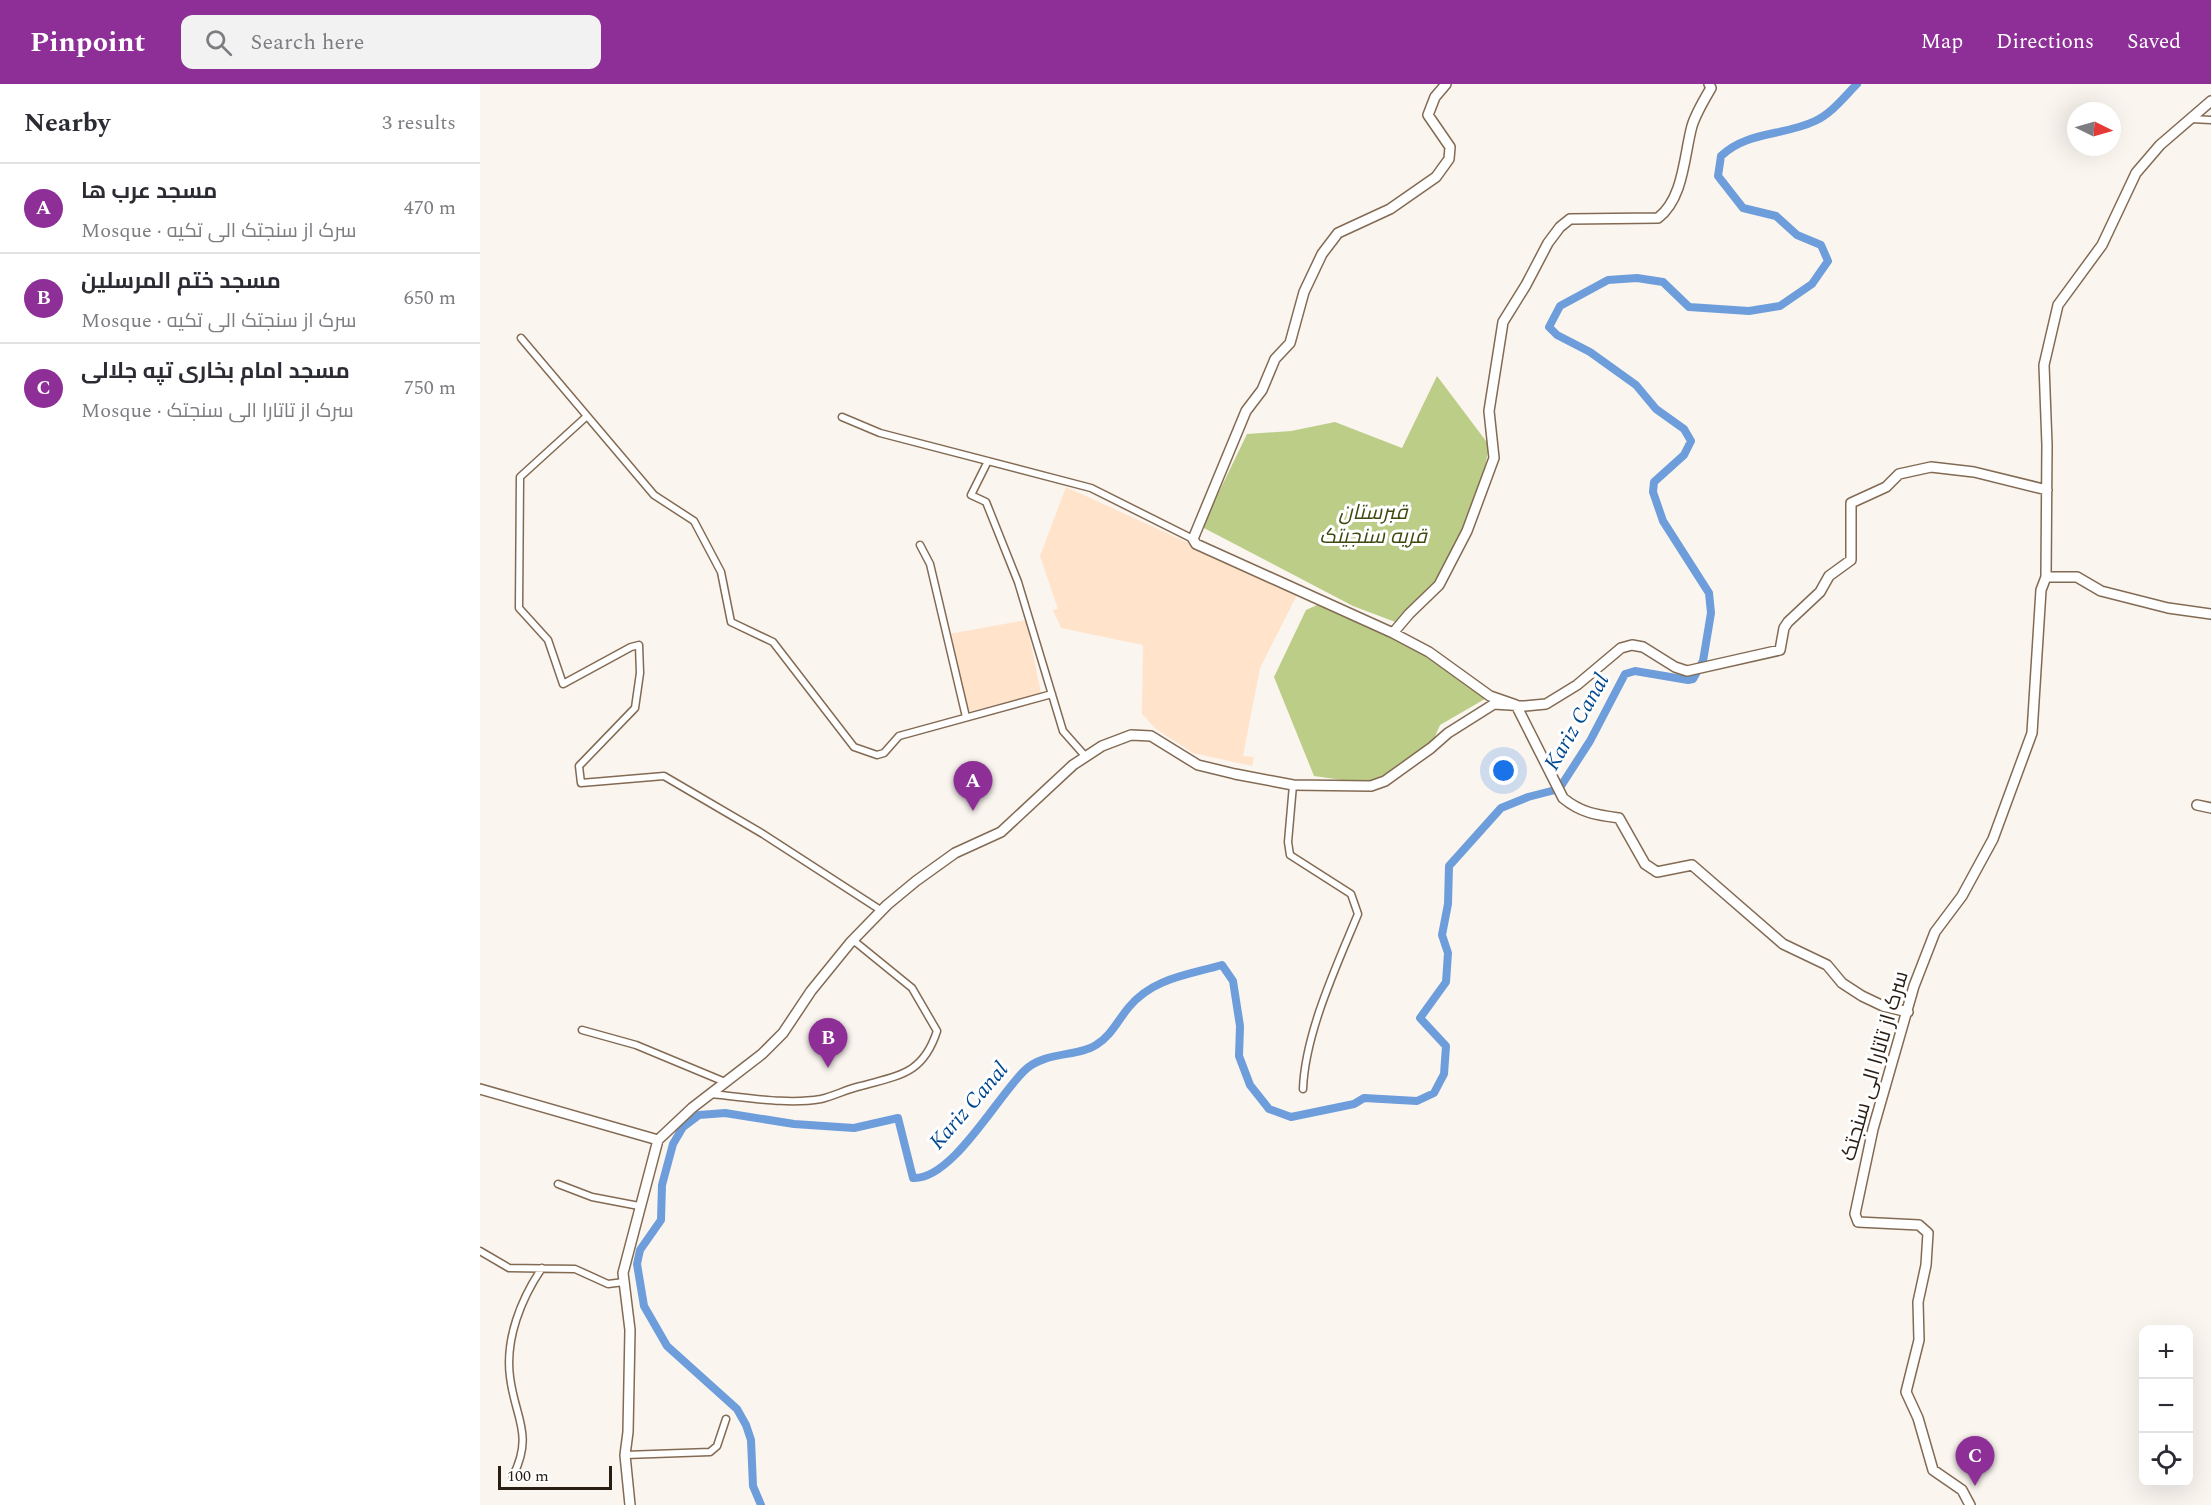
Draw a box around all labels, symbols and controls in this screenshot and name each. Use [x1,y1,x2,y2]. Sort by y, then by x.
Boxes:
search box [181,15,601,69]
text: Pinpoint [30,21,145,64]
icon: search [202,26,235,59]
text: Search here [250,26,364,59]
text: Map [1921,26,1963,58]
text: Directions [1996,26,2094,58]
text: Saved [2127,26,2181,58]
north arrow [2067,102,2121,156]
text: Nearby [24,103,110,143]
text: 3 results [382,108,456,138]
text: مسجد عرب ها [81,175,217,208]
text: A [36,193,51,223]
text: 470 m [404,193,456,223]
text: Mosque · سرک از سنجتک الی تکیه [81,216,356,246]
text: مسجد ختم المرسلین [81,265,281,298]
text: B [36,283,51,313]
text: 650 m [404,283,456,313]
text: Mosque · سرک از سنجتک الی تکیه [81,306,356,336]
text: مسجد امام بخاری تپه جلالی [81,355,350,388]
text: C [36,373,51,403]
text: 750 m [404,373,456,403]
text: Mosque · سرک از تاتارا الی سنجتک [81,396,354,426]
park label: قبرستان قریه سنجیتک [1319,497,1428,553]
water label: Kariz Canal [1536,667,1618,777]
your location [1489,756,1518,785]
pin: A [954,762,992,811]
street label: سرک از تاتارا الی سنجتک [1833,967,1917,1165]
pin: B [808,1018,848,1068]
water label: Kariz Canal [921,1055,1017,1157]
map controls [2139,1325,2193,1487]
button: + [2139,1325,2193,1379]
button: − [2139,1379,2193,1433]
button: locate [2139,1433,2193,1487]
pin: C [1956,1436,1994,1486]
scale bar [498,1463,612,1490]
text: 100 m [507,1464,549,1488]

